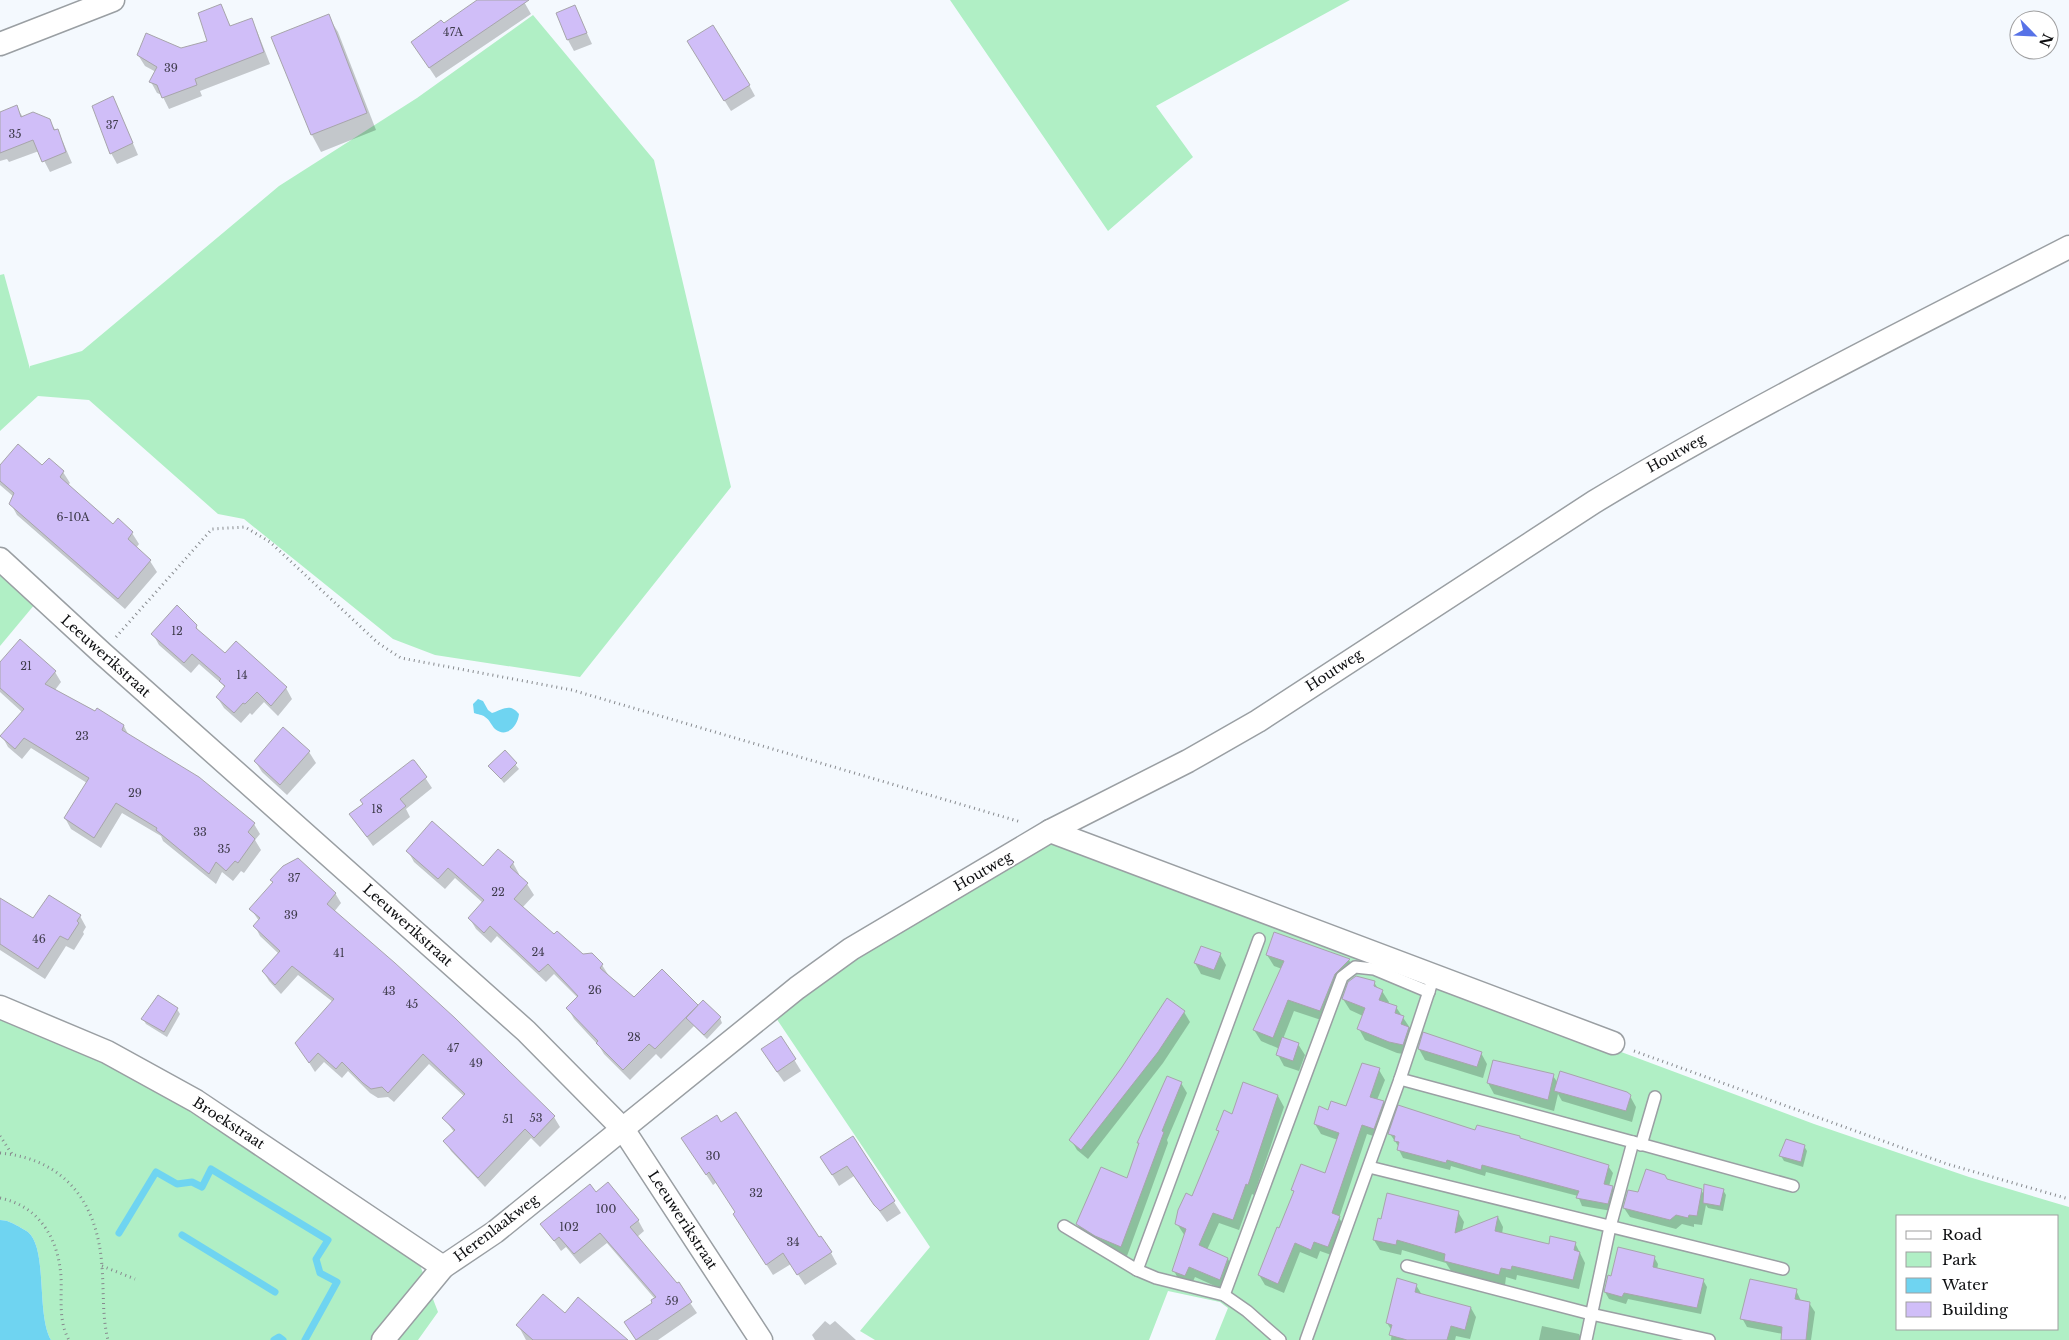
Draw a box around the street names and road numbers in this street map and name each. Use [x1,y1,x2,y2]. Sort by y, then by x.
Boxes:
street label: Houtweg [1643,429,1709,477]
street label: Leeuwerikstraat [57,611,155,701]
street label: Houtweg [1302,645,1366,695]
street label: Houtweg [951,847,1016,895]
street label: Leeuwerikstraat [359,880,457,970]
street label: Broekstraat [190,1093,269,1153]
street label: Leeuwerikstraat [644,1167,722,1274]
street label: Herenlaakweg [450,1190,542,1266]

